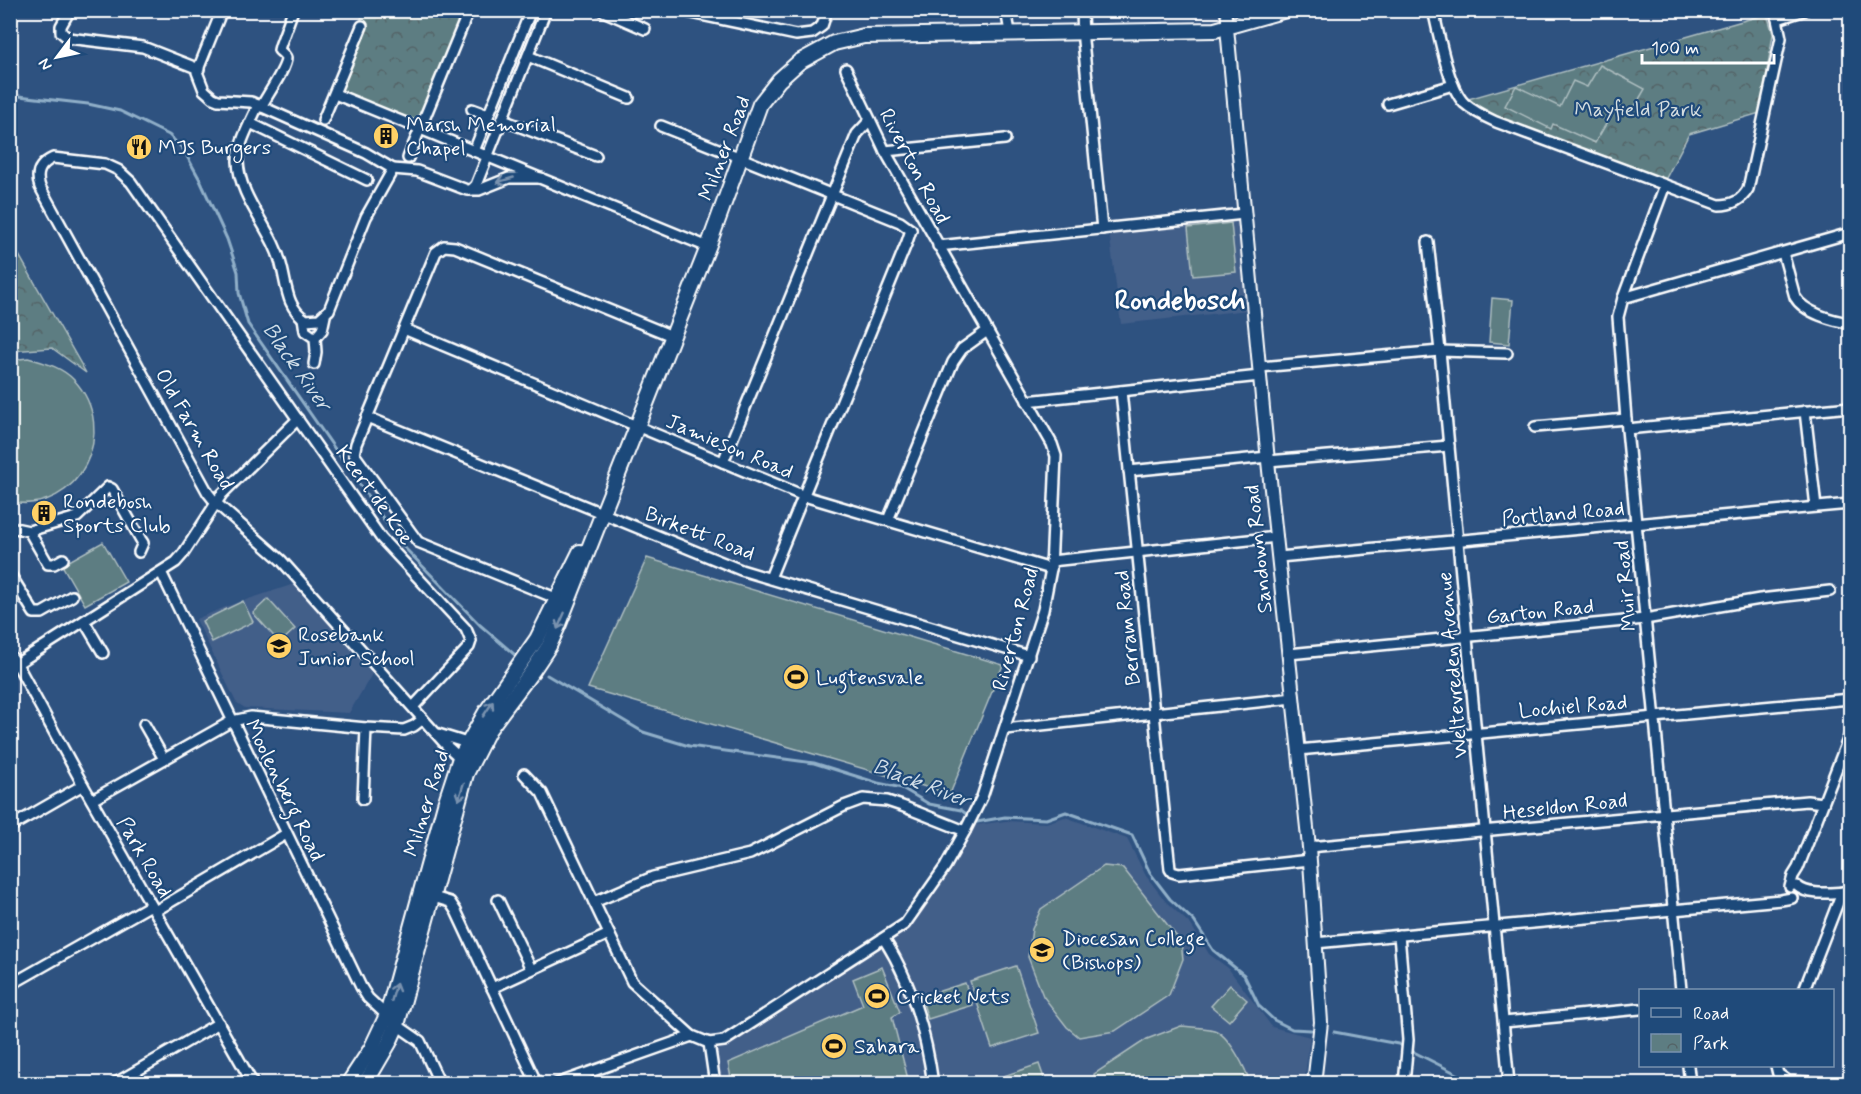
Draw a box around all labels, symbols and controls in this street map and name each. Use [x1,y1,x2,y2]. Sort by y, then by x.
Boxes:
north arrow [27,27,87,87]
scale bar [1642,27,1774,65]
text: 100 m [1651,37,1699,61]
text: N [34,54,57,74]
street label: Milner Road [692,92,758,205]
park label: Mayfield Park [1574,96,1702,124]
street label: Riverton Road [872,104,956,229]
place label: Marsh Memorial Chapel [406,111,556,163]
building icon: Marsh Memorial Chapel [371,121,401,151]
restaurant icon: MJs Burgers [124,132,154,162]
place label: MJs Burgers [158,134,271,163]
one-way arrow [496,175,515,187]
district label: Rondebosch [1115,284,1245,319]
water label: Black River [256,317,339,419]
street label: Old Farm Road [148,364,240,495]
street label: Jamieson Road [662,408,798,486]
street label: Keert de Koe [328,440,420,551]
street label: Sandown Road [1238,483,1280,615]
place label: Rondebosh Sports Club [63,488,171,540]
street label: Portland Road [1500,495,1626,533]
building icon: Rondebosh Sports Club [29,498,59,528]
street label: Birkett Road [641,500,759,568]
street label: Muir Road [1608,539,1644,633]
street label: Riverton Road [986,564,1046,694]
street label: Berram Road [1108,569,1148,687]
street label: Weltevreden Avenue [1431,571,1475,759]
street label: Garton Road [1485,592,1595,632]
one-way arrow [554,611,566,629]
place label: Rosebank Junior School [298,621,415,673]
school or university icon: Rosebank Junior School [264,631,294,661]
sports icon: Lugtensvale [781,662,811,692]
place label: Lugtensvale [816,664,924,694]
street label: Lochiel Road [1517,688,1629,726]
one-way arrow [482,700,495,717]
street label: Moolenberg Road [236,715,331,867]
street label: Milner Road [397,746,456,860]
water label: Black River [869,753,976,816]
one-way arrow [455,782,466,801]
street label: Heseldon Road [1501,787,1629,827]
street label: Park Road [110,812,179,903]
place label: Diocesan College (Bishops) [1062,925,1205,977]
school or university icon: Diocesan College (Bishops) [1027,935,1057,965]
sports icon: Cricket Nets [862,981,892,1011]
one-way arrow [389,983,400,1002]
place label: Cricket Nets [896,983,1010,1011]
legend [1639,989,1834,1067]
text: Road [1693,1002,1729,1026]
sports icon: Sahara [819,1031,849,1061]
text: Park [1693,1032,1729,1056]
place label: Sahara [854,1033,920,1061]

